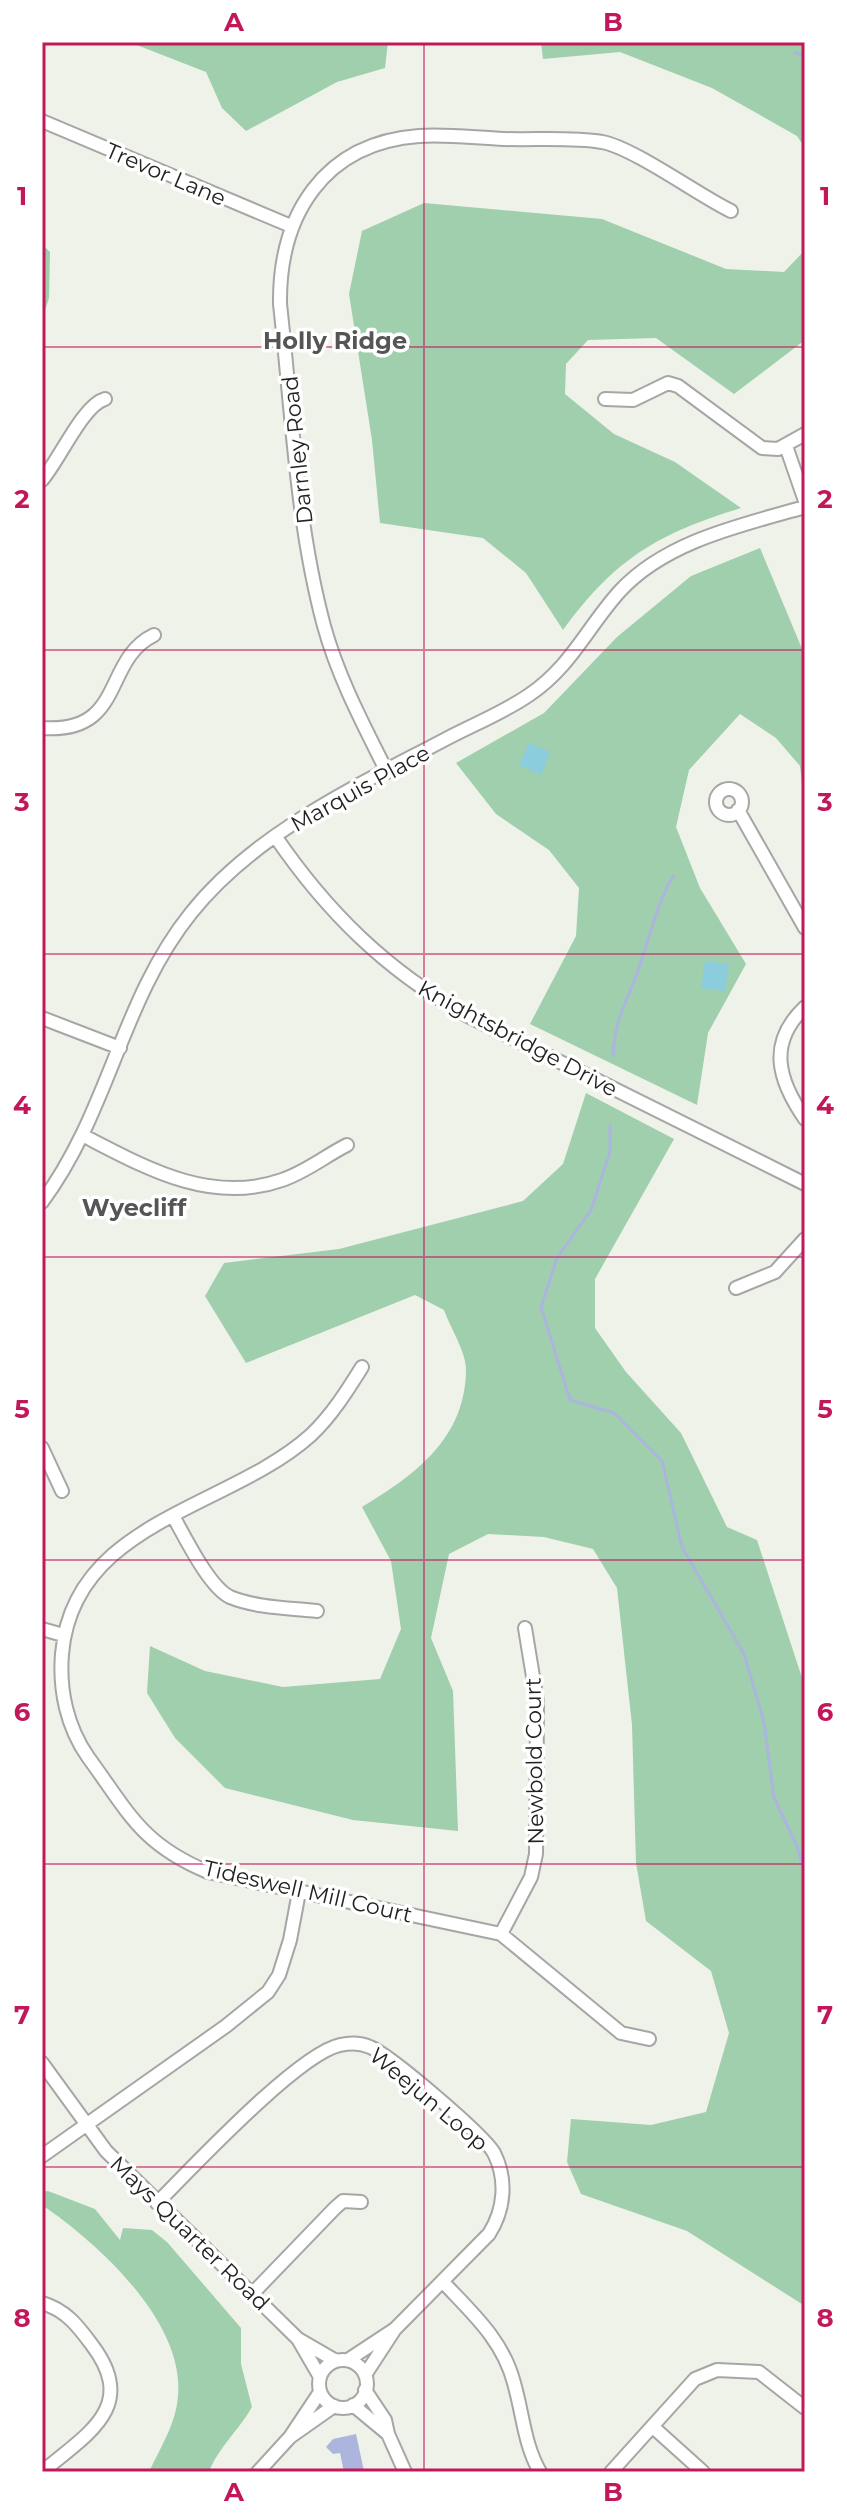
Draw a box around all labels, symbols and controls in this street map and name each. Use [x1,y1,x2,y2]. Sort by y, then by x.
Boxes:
text: A [223,6,245,38]
text: B [603,6,623,38]
street label: Trevor Lane [102,137,230,212]
text: 1 [17,180,27,212]
text: 1 [820,180,830,212]
district label: Holly Ridge [263,326,407,355]
street label: Darnley Road [276,374,319,525]
text: 2 [14,483,30,515]
text: 2 [817,483,833,515]
street label: Marquis Place [286,739,434,838]
text: 3 [13,786,30,818]
text: 3 [816,786,833,818]
street label: Knightsbridge Drive [413,974,622,1102]
text: 4 [13,1089,31,1121]
text: 4 [816,1089,834,1121]
district label: Wyecliff [82,1193,188,1222]
text: 5 [14,1393,30,1425]
text: 5 [817,1393,833,1425]
street label: Newbold Court [520,1677,549,1845]
text: 6 [14,1696,31,1728]
text: 6 [817,1696,834,1728]
street label: Tideswell Mill Court [201,1854,415,1929]
text: 7 [14,1999,30,2031]
text: 7 [817,1999,833,2031]
street label: Weejun Loop [364,2042,493,2157]
street label: Mays Quarter Road [104,2150,275,2316]
text: 8 [13,2302,31,2334]
text: 8 [816,2302,834,2334]
text: A [223,2476,245,2508]
text: B [603,2476,623,2508]

